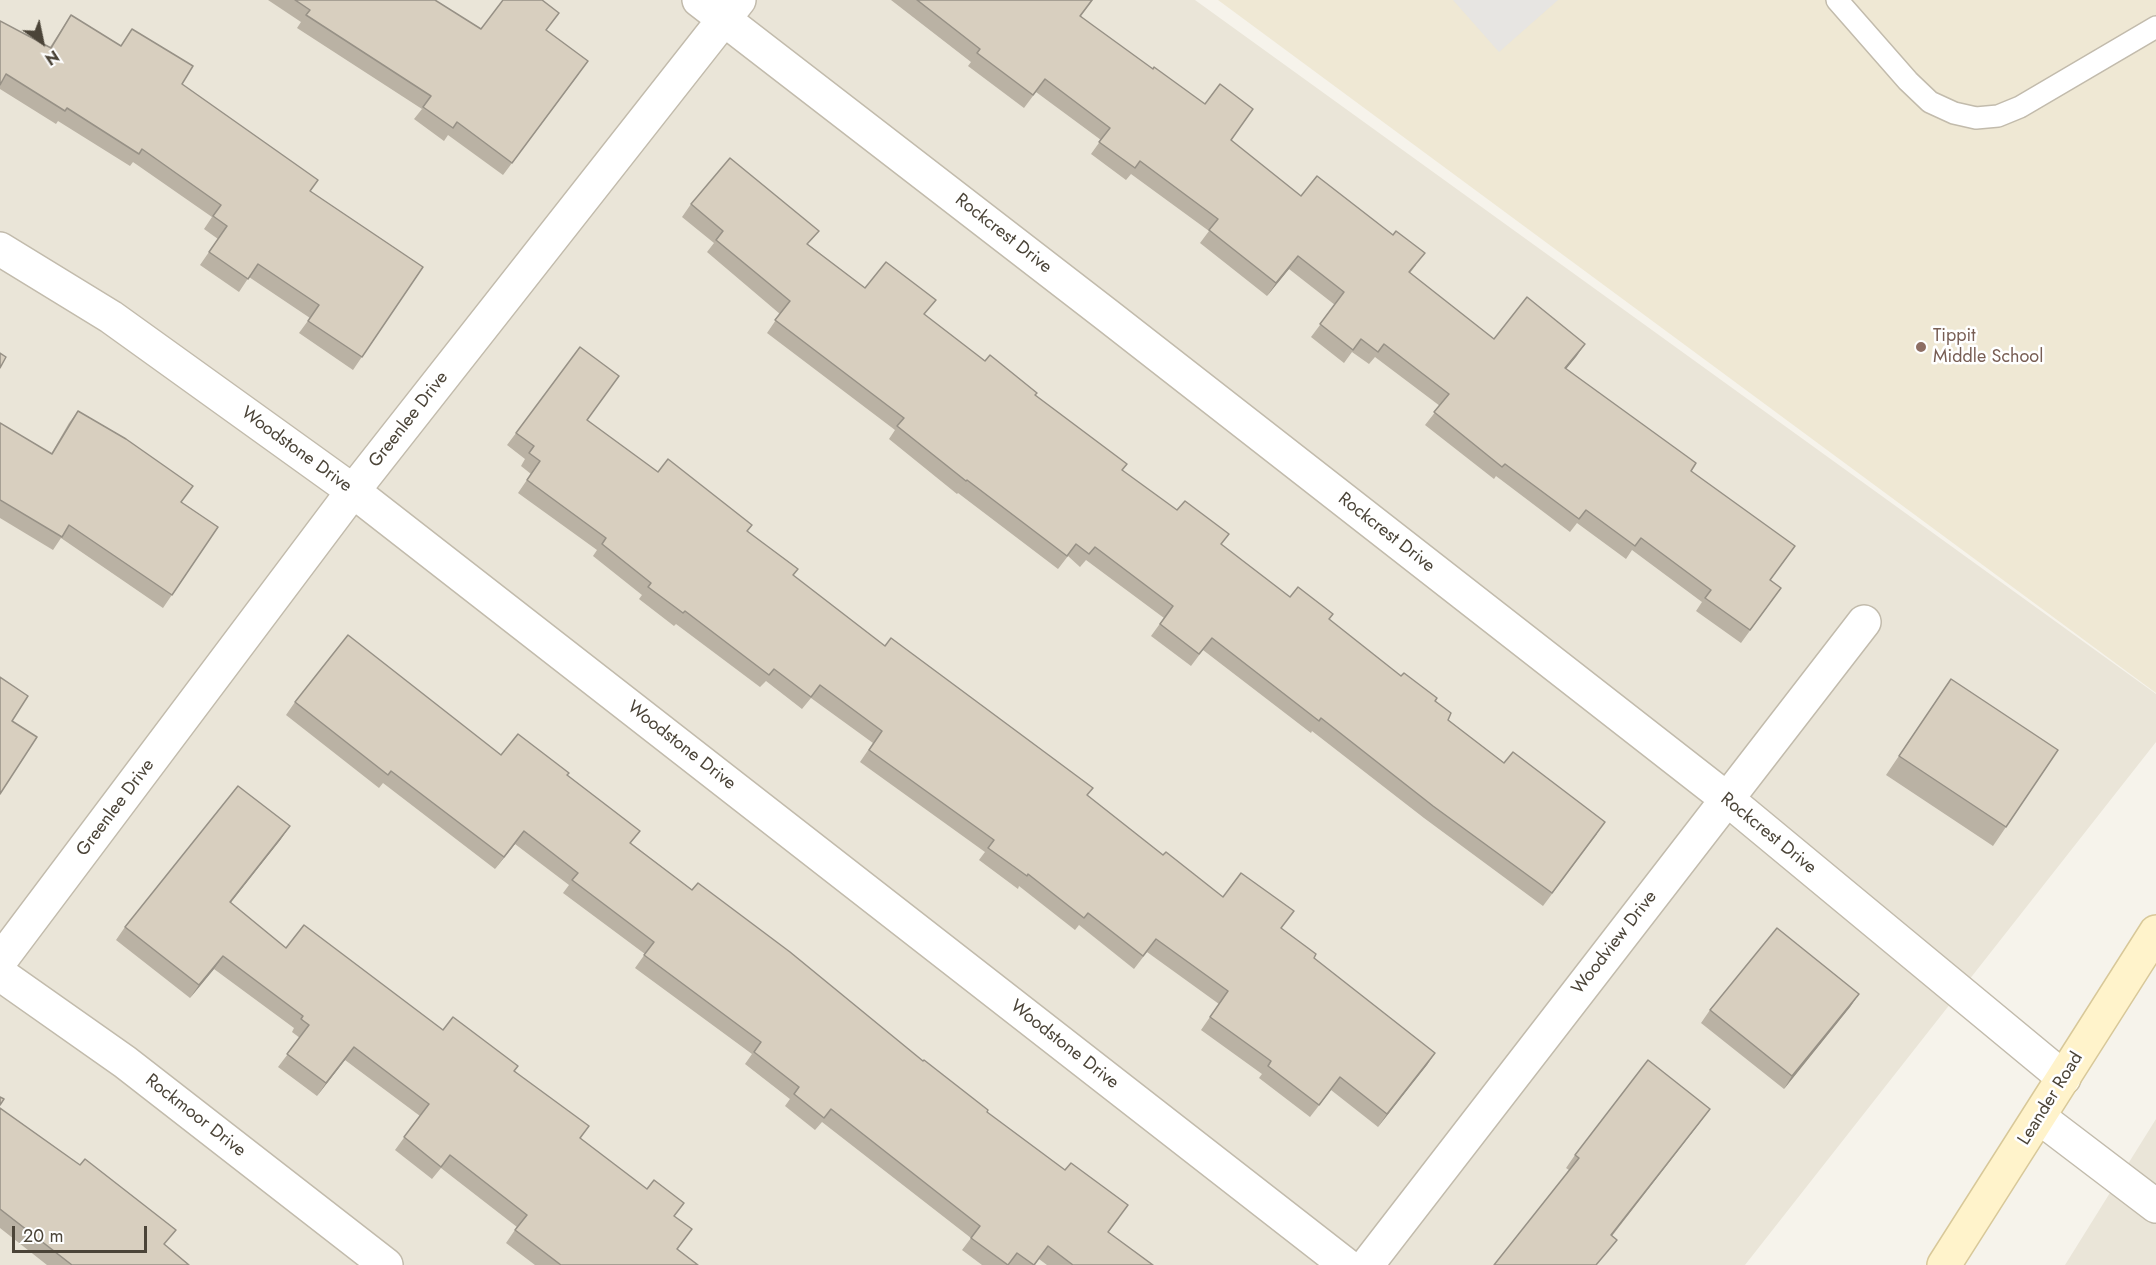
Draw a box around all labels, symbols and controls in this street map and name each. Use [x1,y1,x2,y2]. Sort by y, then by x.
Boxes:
north arrow [12,12,72,72]
text: N [40,44,64,71]
street label: Rockcrest Drive [950,189,1056,279]
place label: Tippit Middle School [1933,326,2043,368]
marker: Tippit Middle School [1914,340,1928,354]
street label: Greenlee Drive [365,368,453,472]
street label: Woodstone Drive [236,403,356,497]
street label: Rockcrest Drive [1333,488,1439,578]
street label: Woodstone Drive [622,697,740,795]
street label: Greenlee Drive [72,755,160,861]
street label: Rockcrest Drive [1716,789,1820,879]
street label: Woodview Drive [1568,887,1662,999]
street label: Woodstone Drive [1005,996,1123,1094]
street label: Leander Road [2014,1049,2088,1149]
street label: Rockmoor Drive [140,1070,250,1162]
scale bar [15,1214,150,1252]
text: 20 m [23,1223,63,1249]

